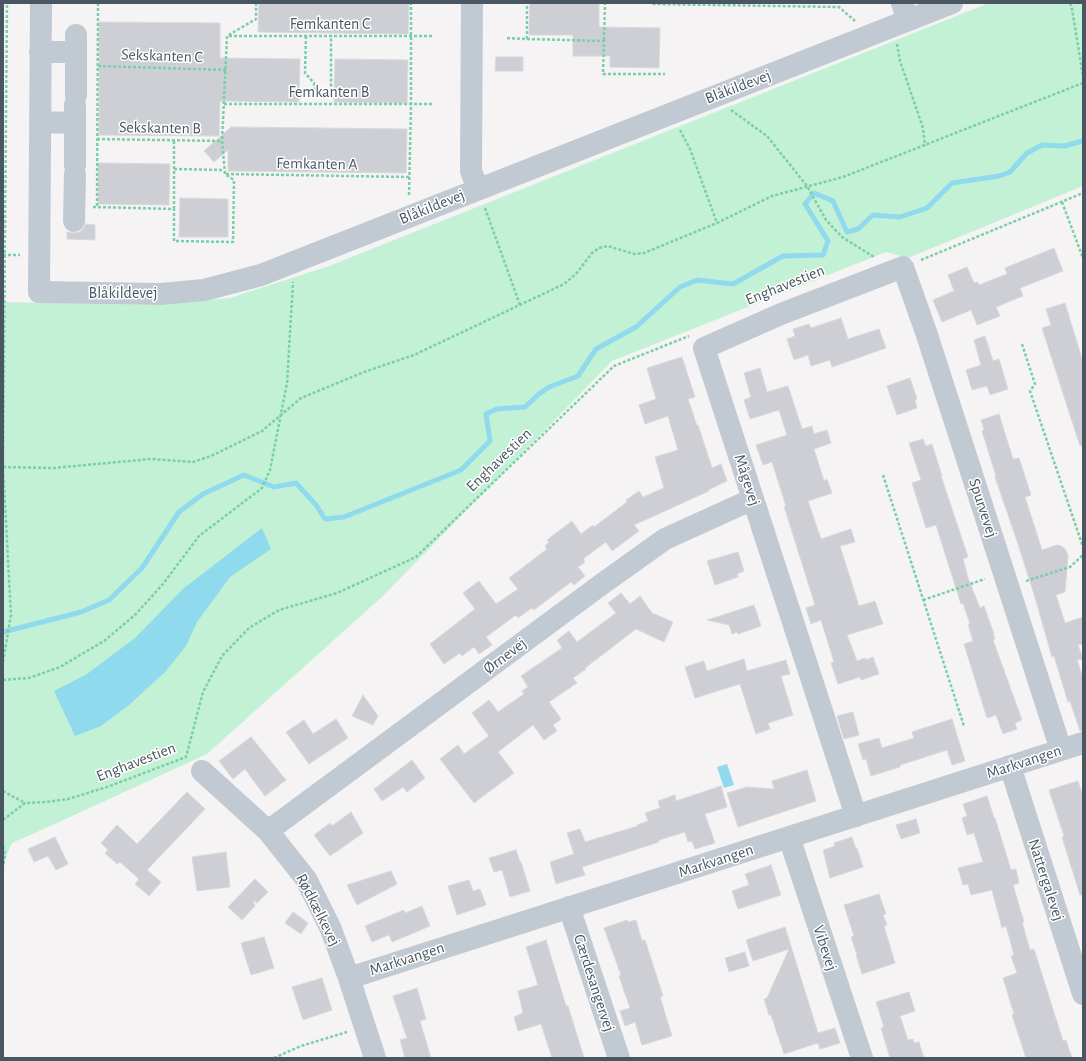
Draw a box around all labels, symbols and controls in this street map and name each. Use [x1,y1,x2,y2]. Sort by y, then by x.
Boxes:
street label: Femkanten C [290,14,370,34]
street label: Sekskanten C [121,45,203,67]
street label: Blåkildevej [702,66,774,108]
street label: Femkanten B [289,82,369,102]
street label: Sekskanten B [119,118,201,138]
street label: Femkanten A [276,154,358,174]
street label: Blåkildevej [396,185,468,229]
street label: Enghavestien [743,260,827,310]
street label: Blåkildevej [89,283,157,303]
street label: Enghavestien [462,424,536,496]
street label: Mågevej [730,452,764,508]
street label: Spurvevej [964,476,1002,540]
street label: Ørnevej [480,634,530,678]
street label: Enghavestien [94,738,178,786]
street label: Markvangen [984,741,1064,783]
street label: Nattergalevej [1024,837,1068,923]
street label: Markvangen [676,840,756,882]
street label: Rødkælkevej [292,871,344,949]
street label: Vibevej [809,923,841,973]
street label: Gærdesangervej [569,932,619,1034]
street label: Markvangen [367,938,447,980]

